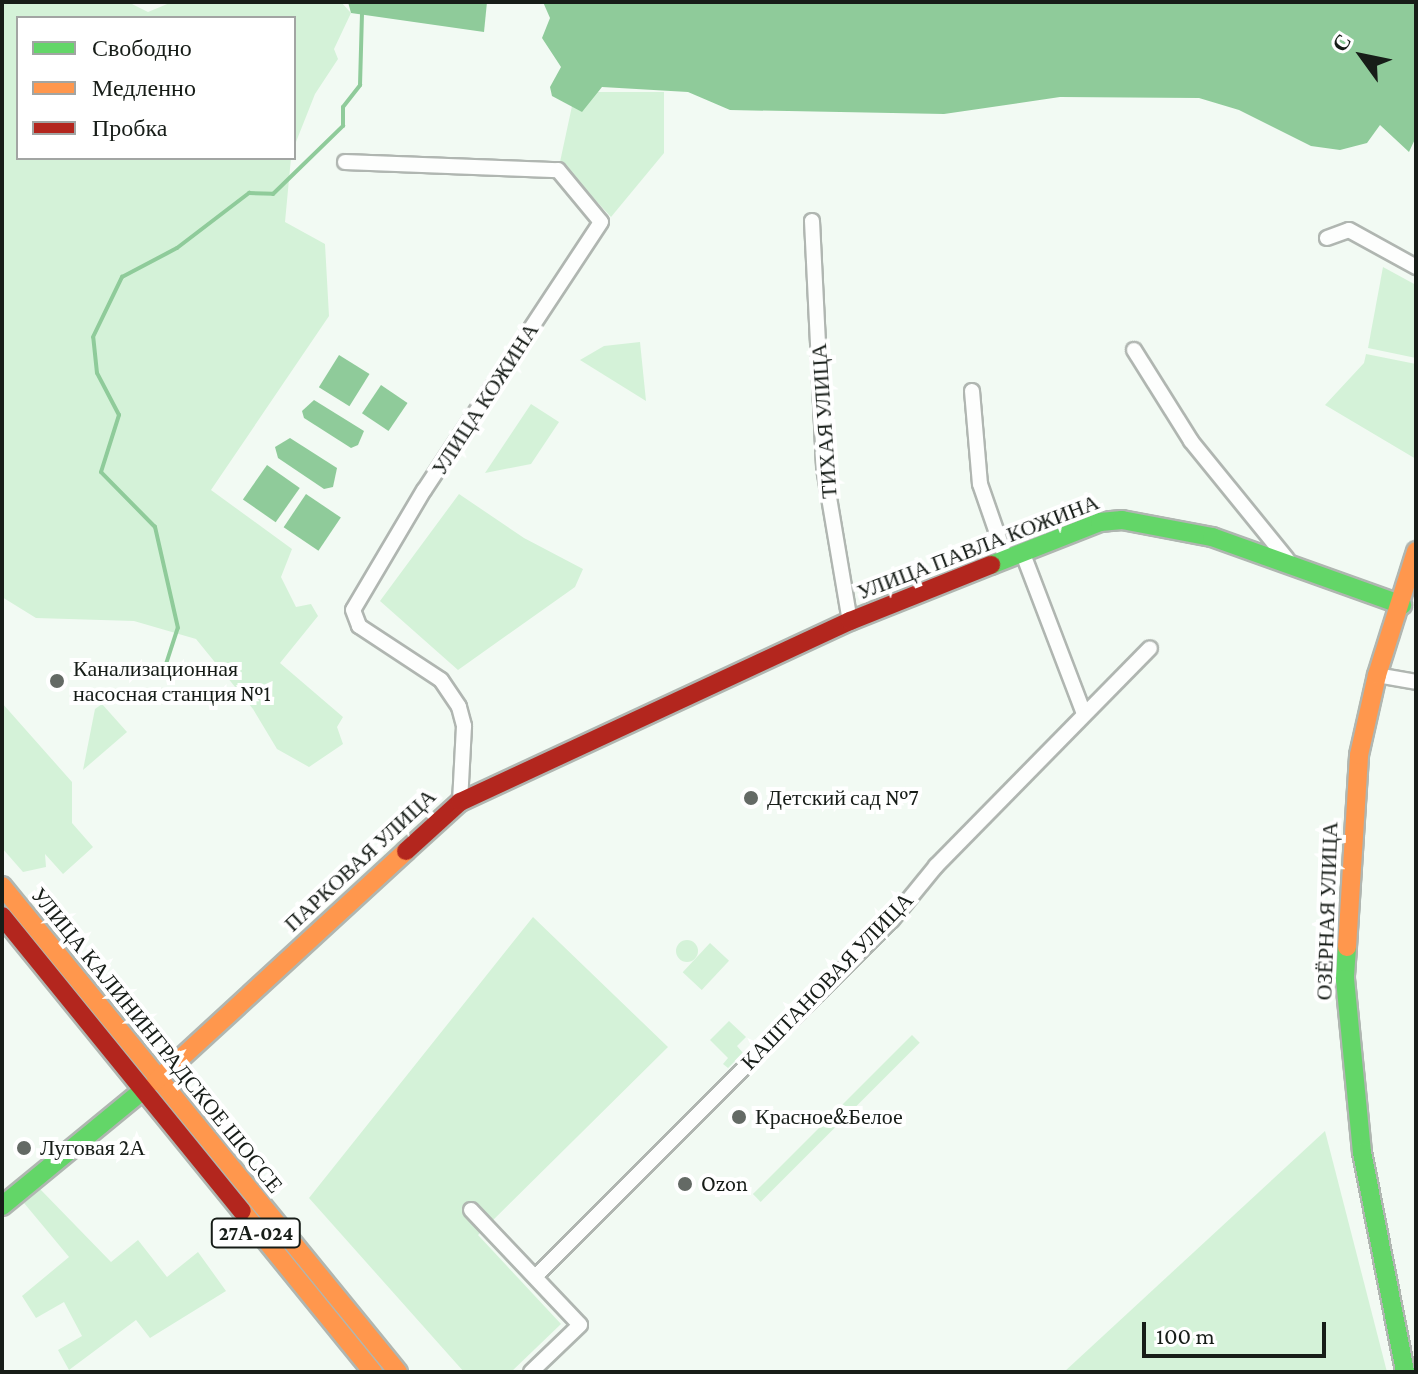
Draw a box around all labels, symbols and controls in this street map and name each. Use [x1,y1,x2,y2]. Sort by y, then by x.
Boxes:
legend [16,16,296,160]
north arrow [1322,16,1402,96]
text: С [1327,29,1356,56]
text: Свободно [92,34,192,61]
text: Медленно [92,74,196,101]
text: Пробка [92,114,168,141]
street label: УЛИЦА КОЖИНА [426,318,544,480]
street label: ТИХАЯ УЛИЦА [805,342,843,500]
street label: УЛИЦА ПАВЛА КОЖИНА [853,489,1103,605]
place label: Канализационная насосная станция №1 [73,655,271,706]
marker: Канализационная насосная станция №1 [48,672,66,690]
street label: ПАРКОВАЯ УЛИЦА [279,783,441,937]
place label: Детский сад №7 [767,785,919,811]
marker: Детский сад №7 [742,789,760,807]
street label: ОЗЁРНАЯ УЛИЦА [1311,821,1343,1001]
street label: УЛИЦА КАЛИНИНГРАДСКОЕ ШОССЕ [26,882,288,1198]
street label: КАШТАНОВАЯ УЛИЦА [735,887,919,1075]
place label: Красное&Белое [755,1104,903,1130]
marker: Красное&Белое [730,1108,748,1126]
place label: Луговая 2А [40,1135,145,1161]
marker: Луговая 2А [15,1139,33,1157]
place label: Ozon [701,1171,748,1197]
marker: Ozon [676,1175,694,1193]
road number: 27А-024 [210,1217,302,1249]
scale bar [1146,1306,1330,1356]
text: 100 m [1156,1322,1215,1349]

